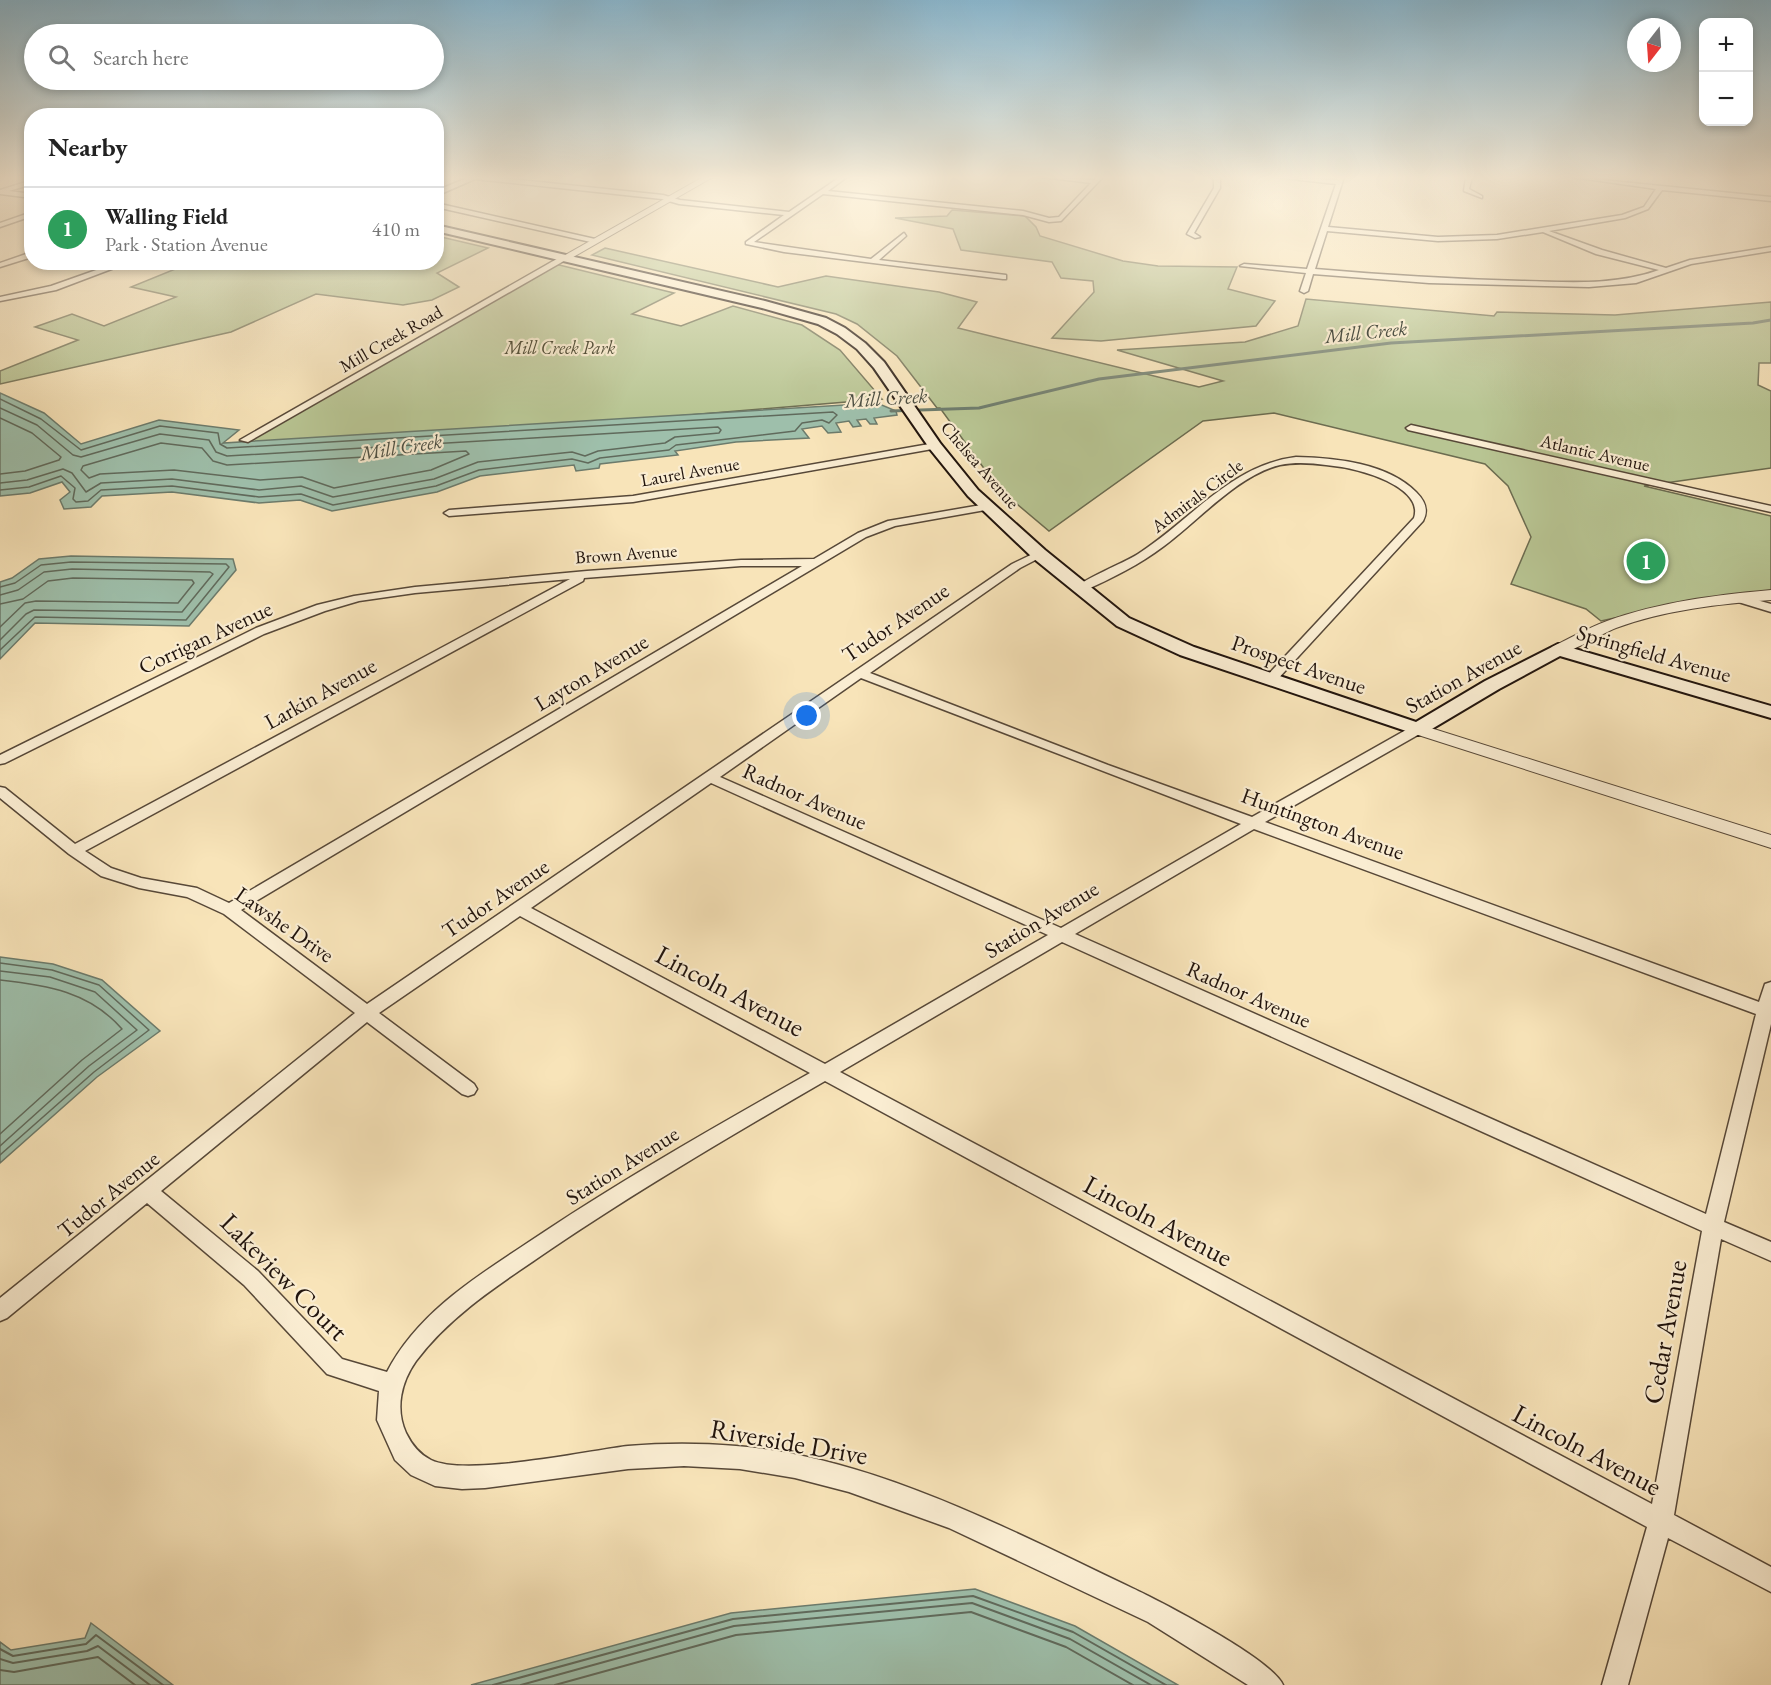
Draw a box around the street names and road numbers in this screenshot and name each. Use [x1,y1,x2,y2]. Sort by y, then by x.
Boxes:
street label: Mill Creek Road [335,299,447,377]
street label: Chelsea Avenue [936,416,1025,513]
street label: Atlantic Avenue [1537,429,1652,476]
street label: Laurel Avenue [639,452,741,491]
street label: Admirals Circle [1146,454,1247,538]
street label: Brown Avenue [574,538,678,569]
street label: Tudor Avenue [836,576,955,669]
street label: Corrigan Avenue [134,594,277,681]
street label: Springfield Avenue [1573,618,1735,690]
street label: Layton Avenue [529,627,654,718]
street label: Prospect Avenue [1228,628,1370,701]
street label: Station Avenue [1400,632,1527,720]
street label: Larkin Avenue [259,651,382,736]
street label: Radnor Avenue [738,756,872,837]
street label: Huntington Avenue [1237,781,1409,867]
street label: Tudor Avenue [436,852,555,945]
street label: Station Avenue [979,874,1104,965]
street label: Lawshe Drive [229,880,340,969]
street label: Lincoln Avenue [650,937,811,1044]
street label: Radnor Avenue [1182,954,1316,1035]
street label: Station Avenue [560,1119,685,1212]
street label: Tudor Avenue [51,1144,166,1244]
street label: Lincoln Avenue [1078,1167,1239,1274]
street label: Lakeview Court [213,1205,356,1348]
street label: Cedar Avenue [1635,1257,1694,1407]
street label: Lincoln Avenue [1507,1396,1668,1503]
street label: Riverside Drive [708,1410,871,1473]

